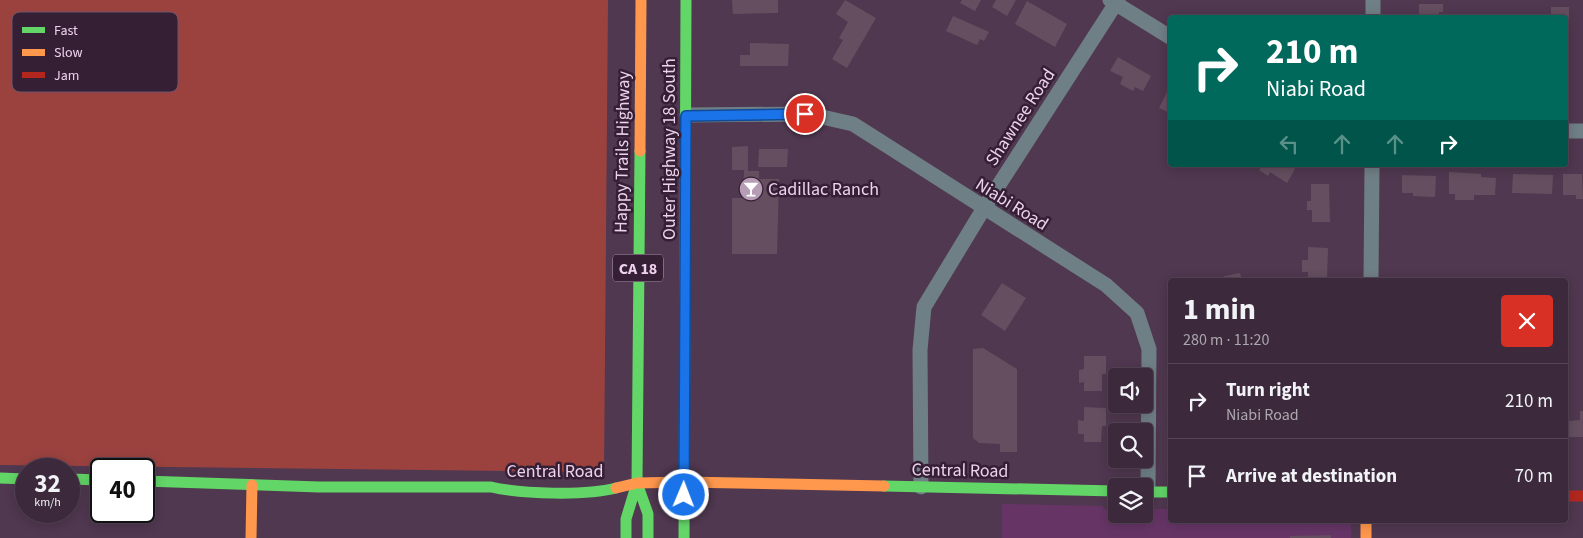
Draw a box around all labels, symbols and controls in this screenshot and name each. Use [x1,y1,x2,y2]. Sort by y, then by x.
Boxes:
legend [12,12,178,92]
text: Fast [54,21,78,41]
text: 210 m [1266,27,1358,77]
icon: right [1183,35,1248,100]
text: Slow [54,43,83,63]
street label: Outer Highway 18 South [657,58,682,240]
street label: Shawnee Road [980,64,1061,171]
text: Jam [54,66,79,86]
street label: Happy Trails Highway [609,70,636,233]
text: Niabi Road [1266,73,1366,105]
pin [784,93,826,135]
icon: arrive [791,100,819,128]
icon: left [1275,130,1303,158]
icon: ahead [1328,130,1356,158]
icon: ahead [1381,130,1409,158]
icon: right [1434,130,1462,158]
street label: Niabi Road [970,172,1053,237]
bar icon: Cadillac Ranch [738,176,764,202]
place label: Cadillac Ranch [768,177,879,202]
road number: CA 18 [613,254,663,282]
text: 1 min [1183,288,1256,331]
button: close [1501,295,1553,347]
text: 280 m · 11:20 [1183,329,1270,351]
map controls [1108,368,1153,523]
button: sound [1108,368,1153,413]
text: Turn right [1226,377,1310,404]
icon: right [1183,387,1211,415]
text: 210 m [1505,388,1553,415]
text: Niabi Road [1226,404,1299,426]
button: search [1108,423,1153,468]
street label: Central Road [911,457,1009,484]
speed limit sign: 40 [90,458,155,523]
street label: Central Road [507,459,603,484]
icon: arrive [1183,462,1211,490]
text: Arrive at destination [1226,463,1397,490]
text: 70 m [1515,463,1553,490]
text: 32 [34,466,61,502]
position arrow [657,468,709,520]
button: layers [1108,478,1153,523]
text: km/h [34,494,61,511]

